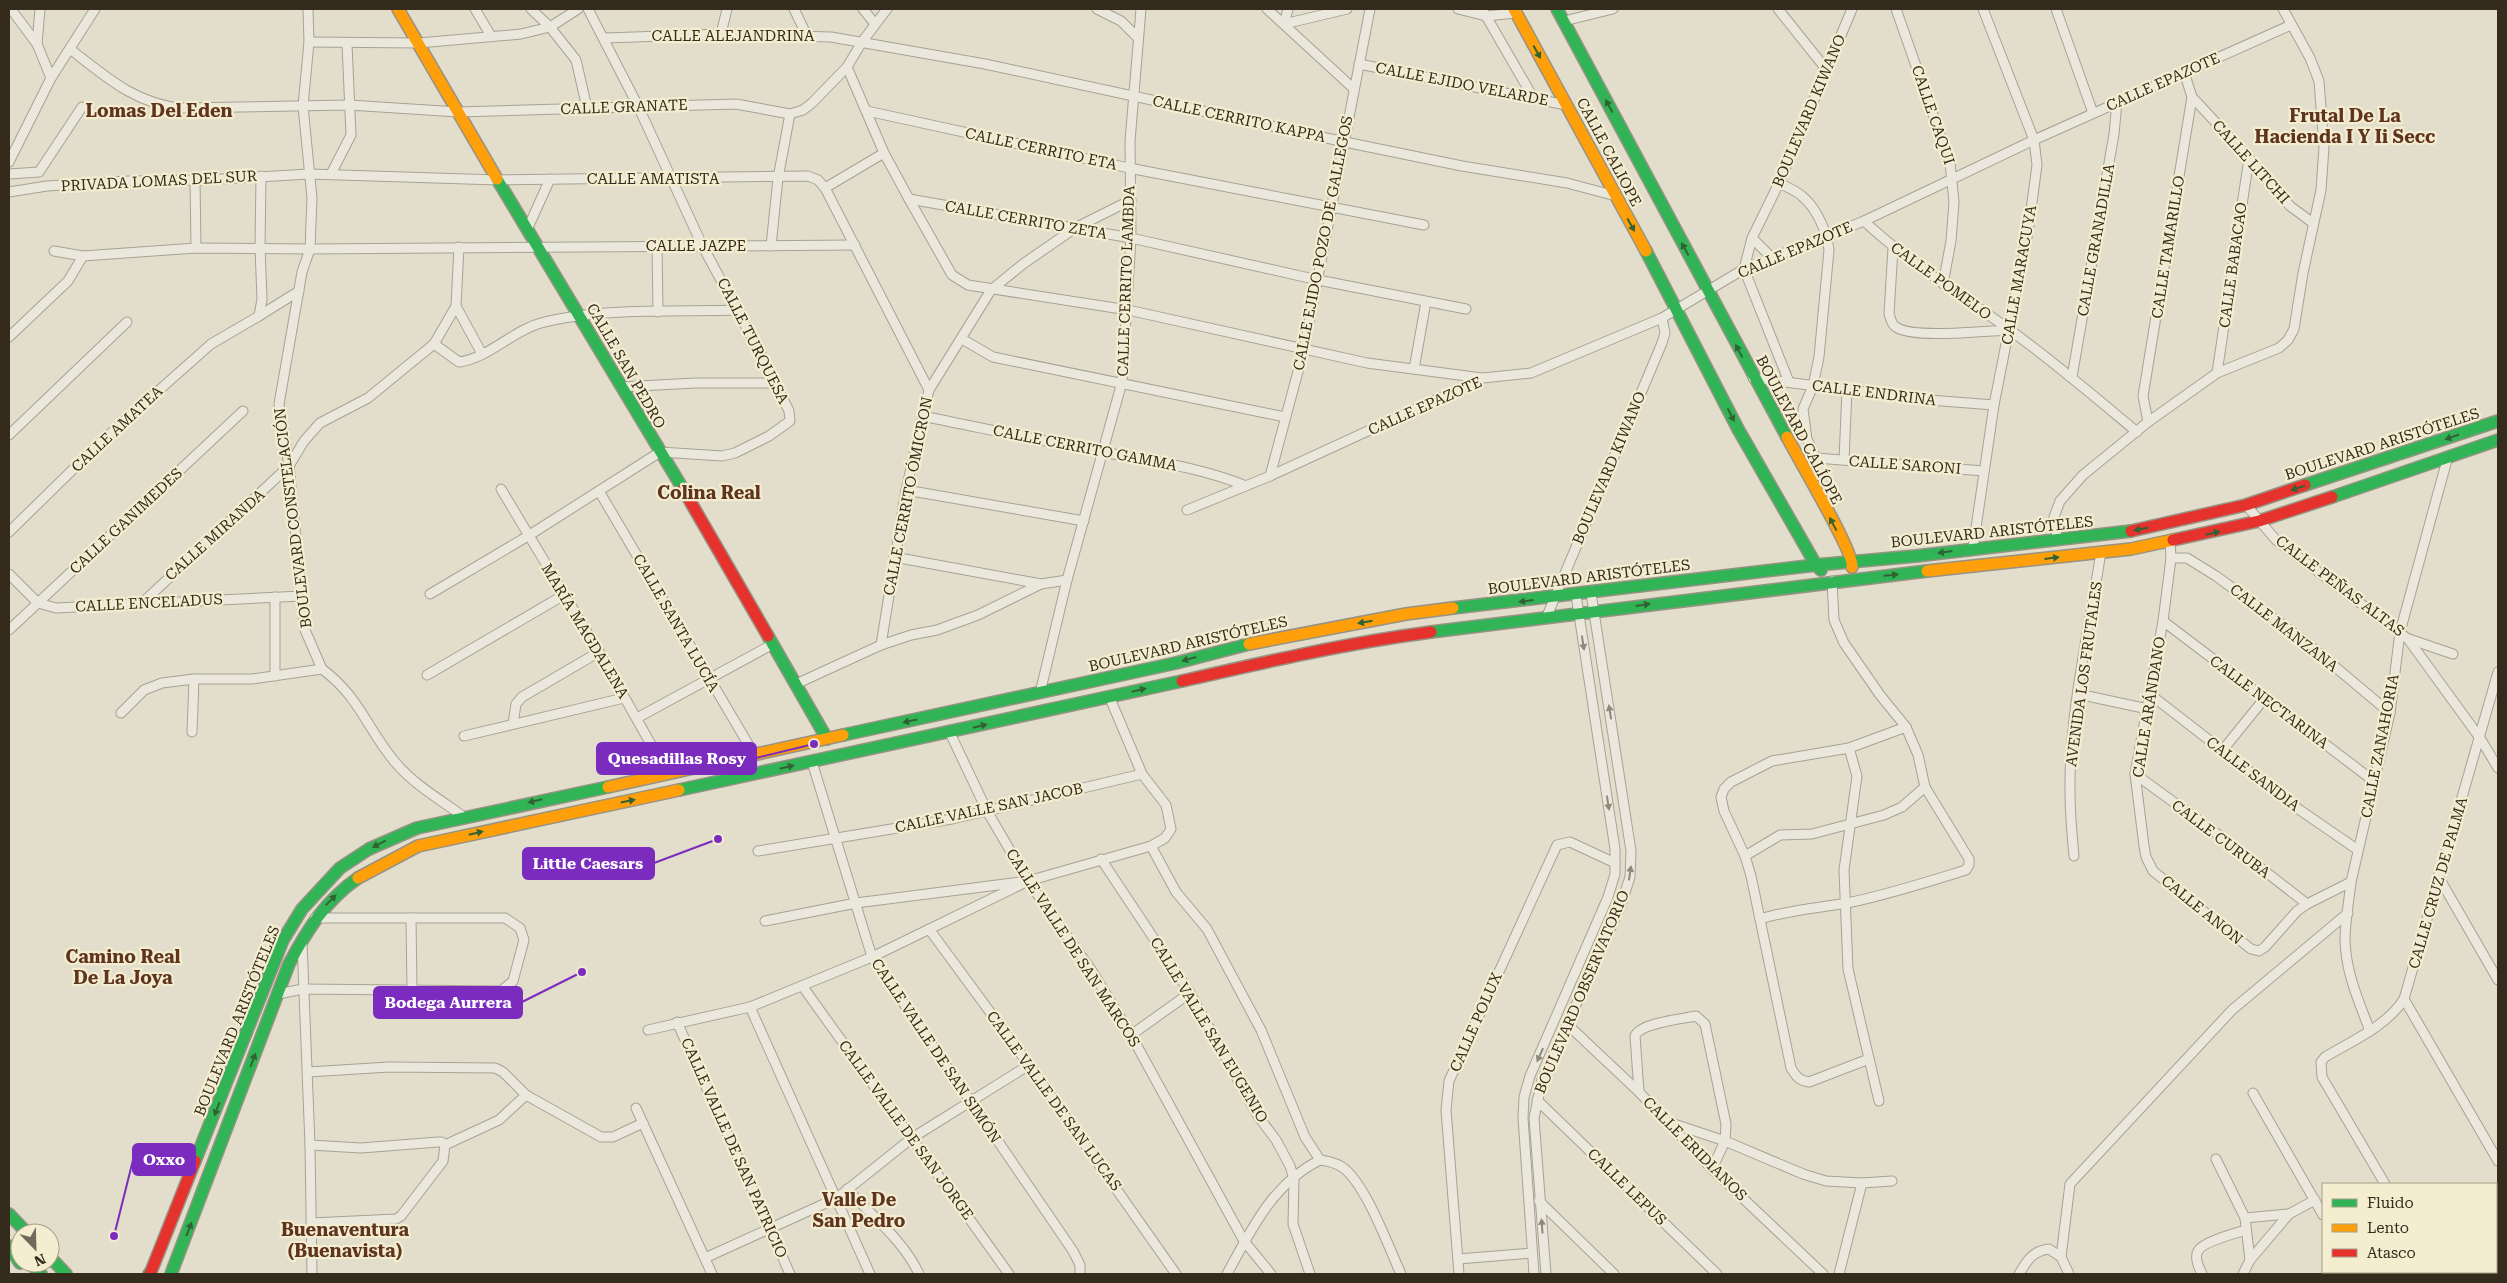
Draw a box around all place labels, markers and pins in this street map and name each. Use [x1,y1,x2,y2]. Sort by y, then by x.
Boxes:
callout: Quesadillas Rosy [597,743,756,774]
callout: Little Caesars [523,848,654,879]
callout: Bodega Aurrera [374,987,522,1018]
callout: Oxxo [133,1144,195,1175]

